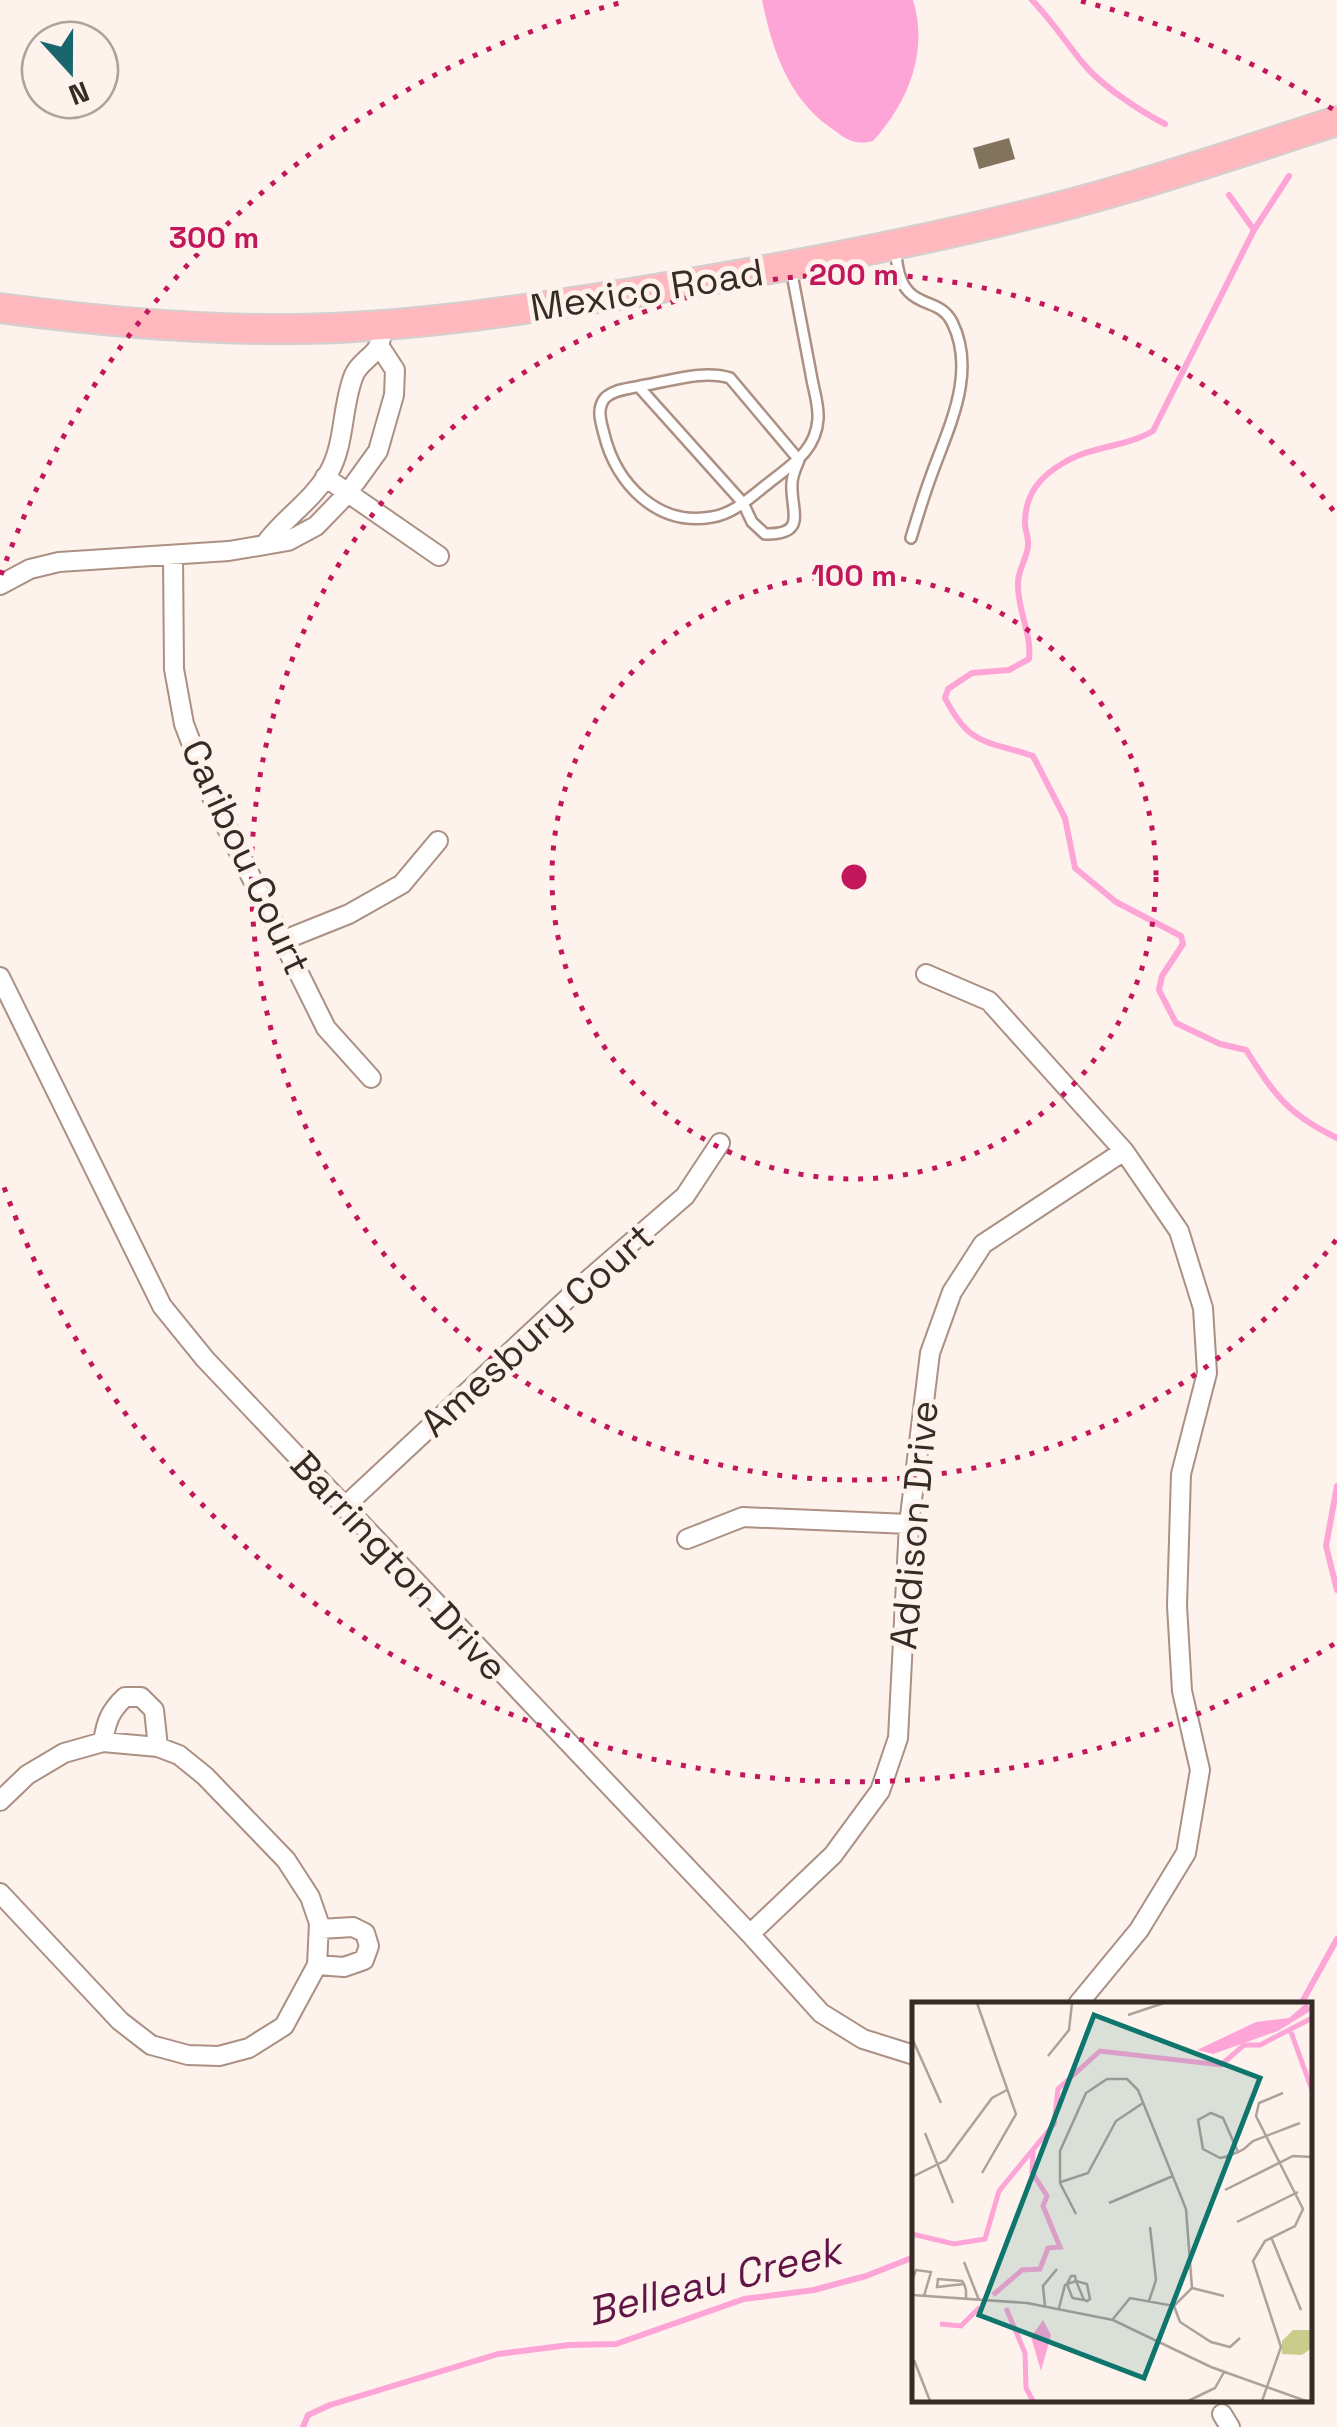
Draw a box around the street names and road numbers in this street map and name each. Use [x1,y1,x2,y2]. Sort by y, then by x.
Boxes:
street label: Mexico Road [527,248,767,332]
street label: Caribou Court [171,732,321,982]
street label: Amesbury Court [411,1213,663,1447]
street label: Addison Drive [879,1398,949,1652]
street label: Barrington Drive [280,1441,518,1691]

